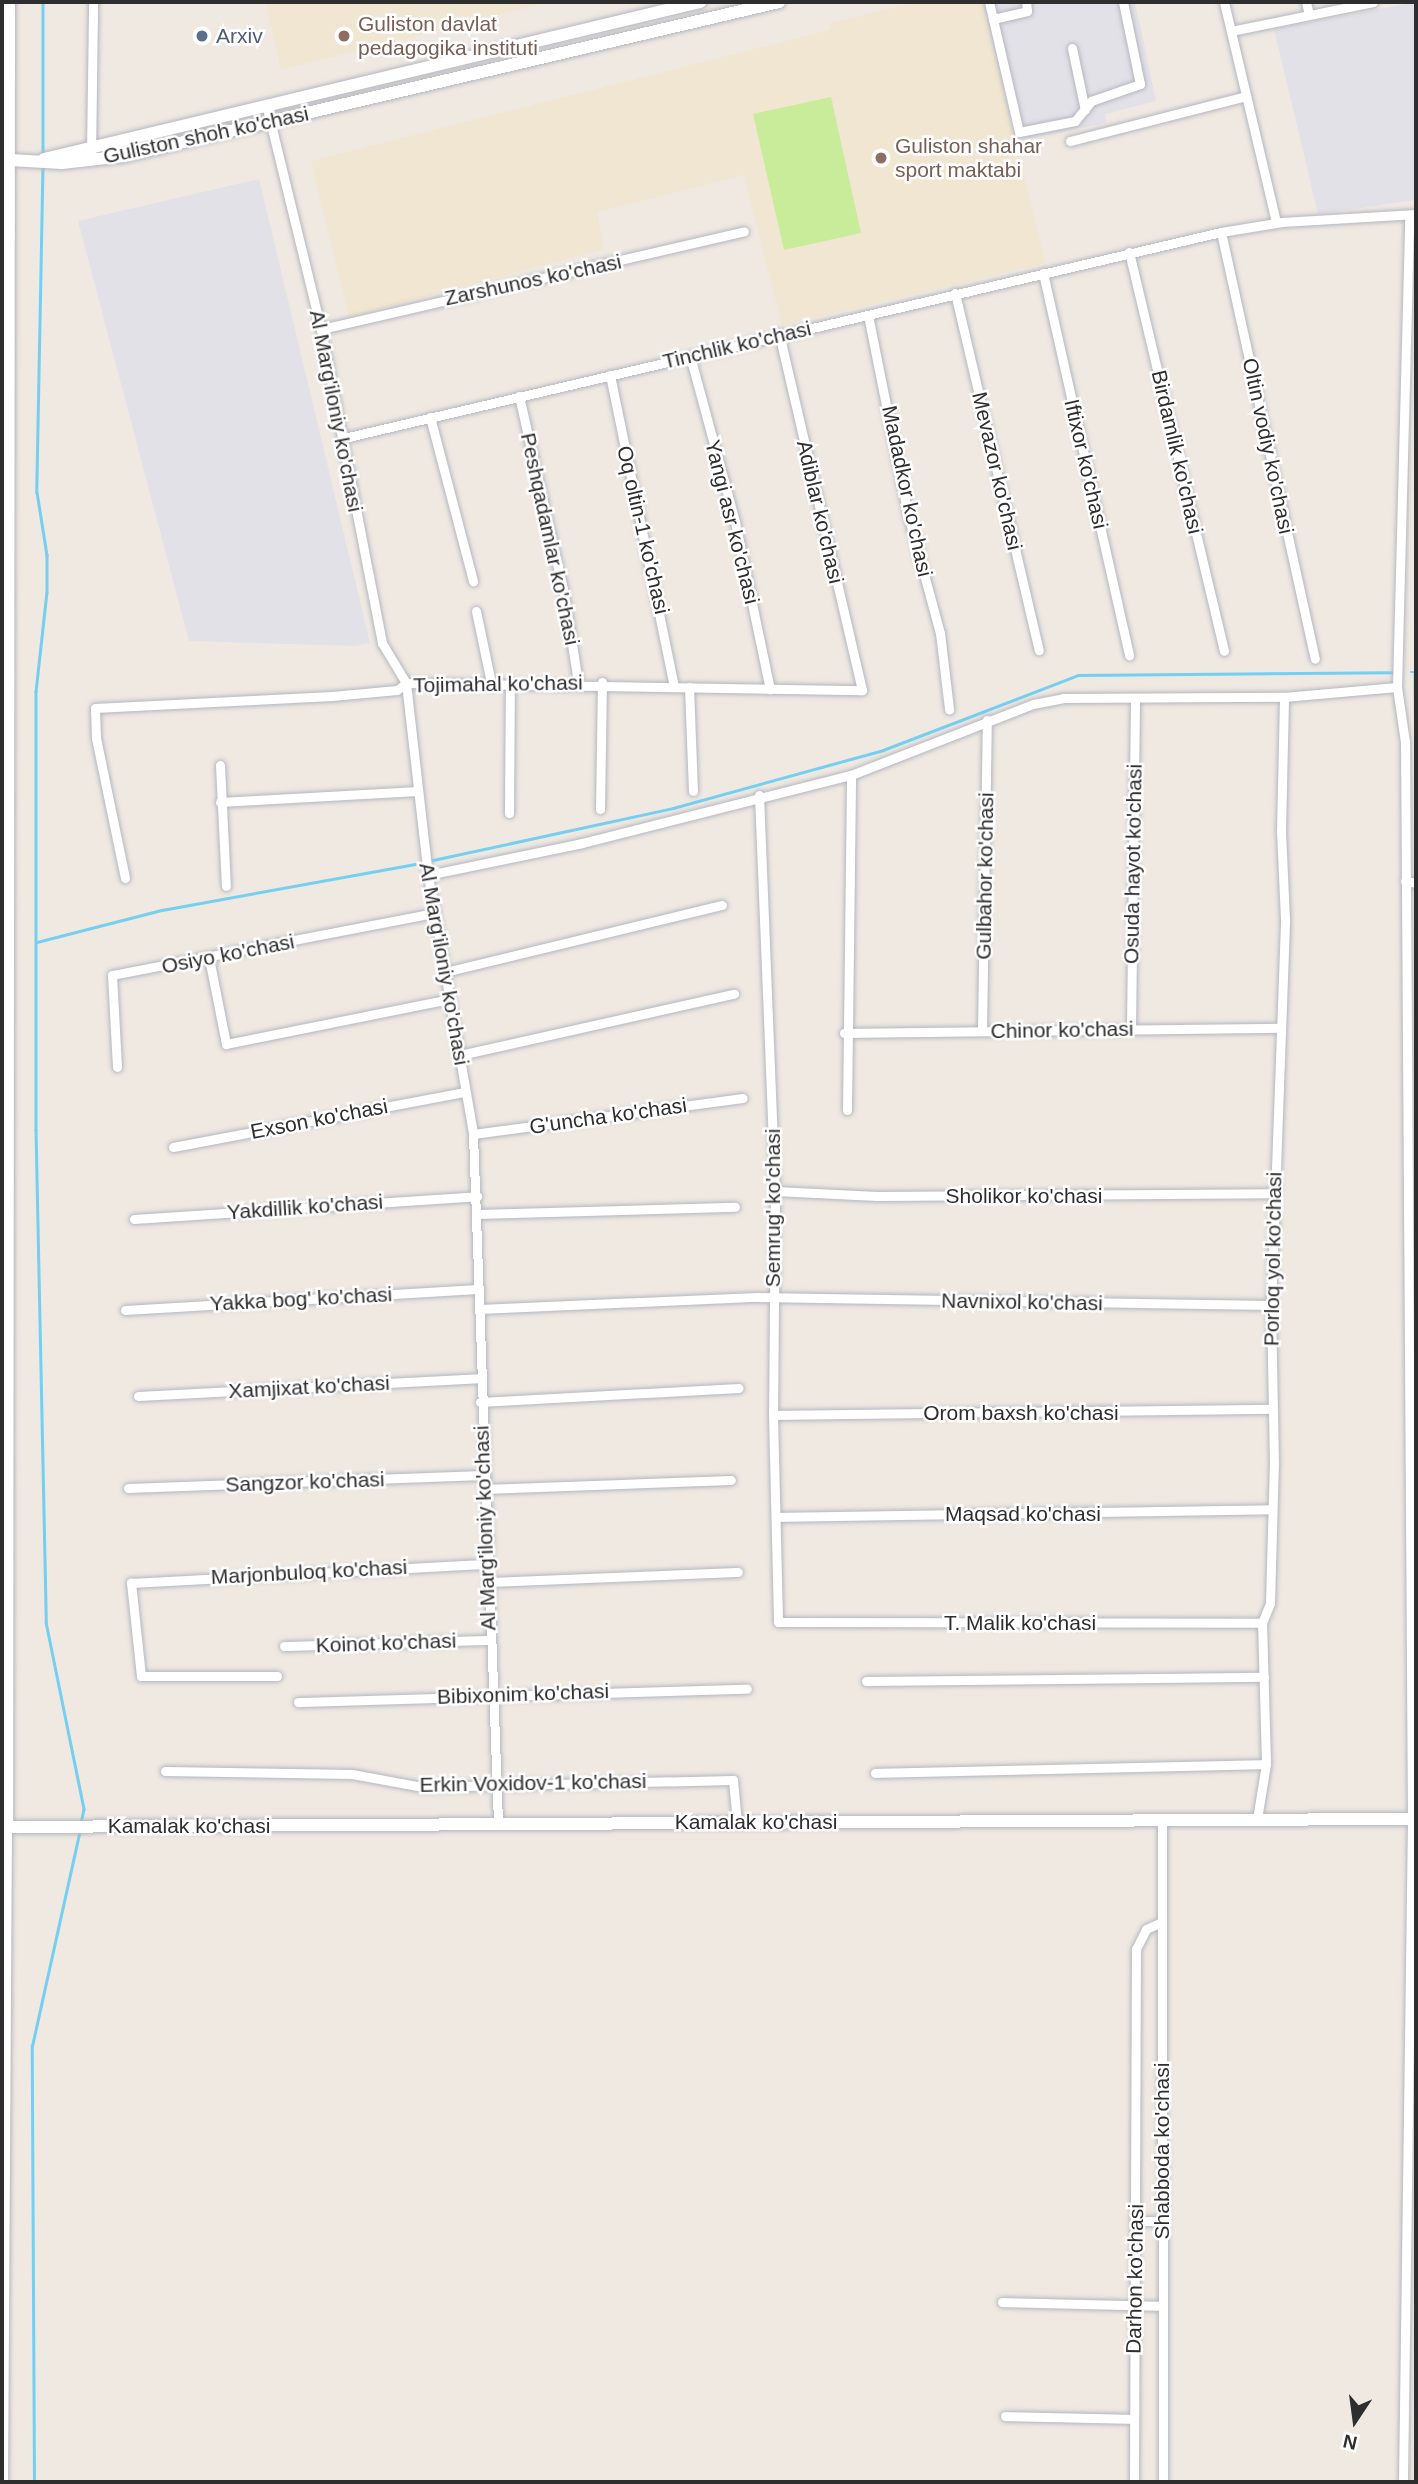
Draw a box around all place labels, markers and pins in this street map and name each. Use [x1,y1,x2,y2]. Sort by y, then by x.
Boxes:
place label: Guliston davlat pedagogika instituti [358,11,538,61]
place label: Arxiv [216,23,263,49]
marker: Arxiv [194,28,210,44]
marker: Guliston davlat pedagogika instituti [336,28,352,44]
place label: Guliston shahar sport maktabi [895,133,1042,183]
marker: Guliston shahar sport maktabi [873,150,889,166]

